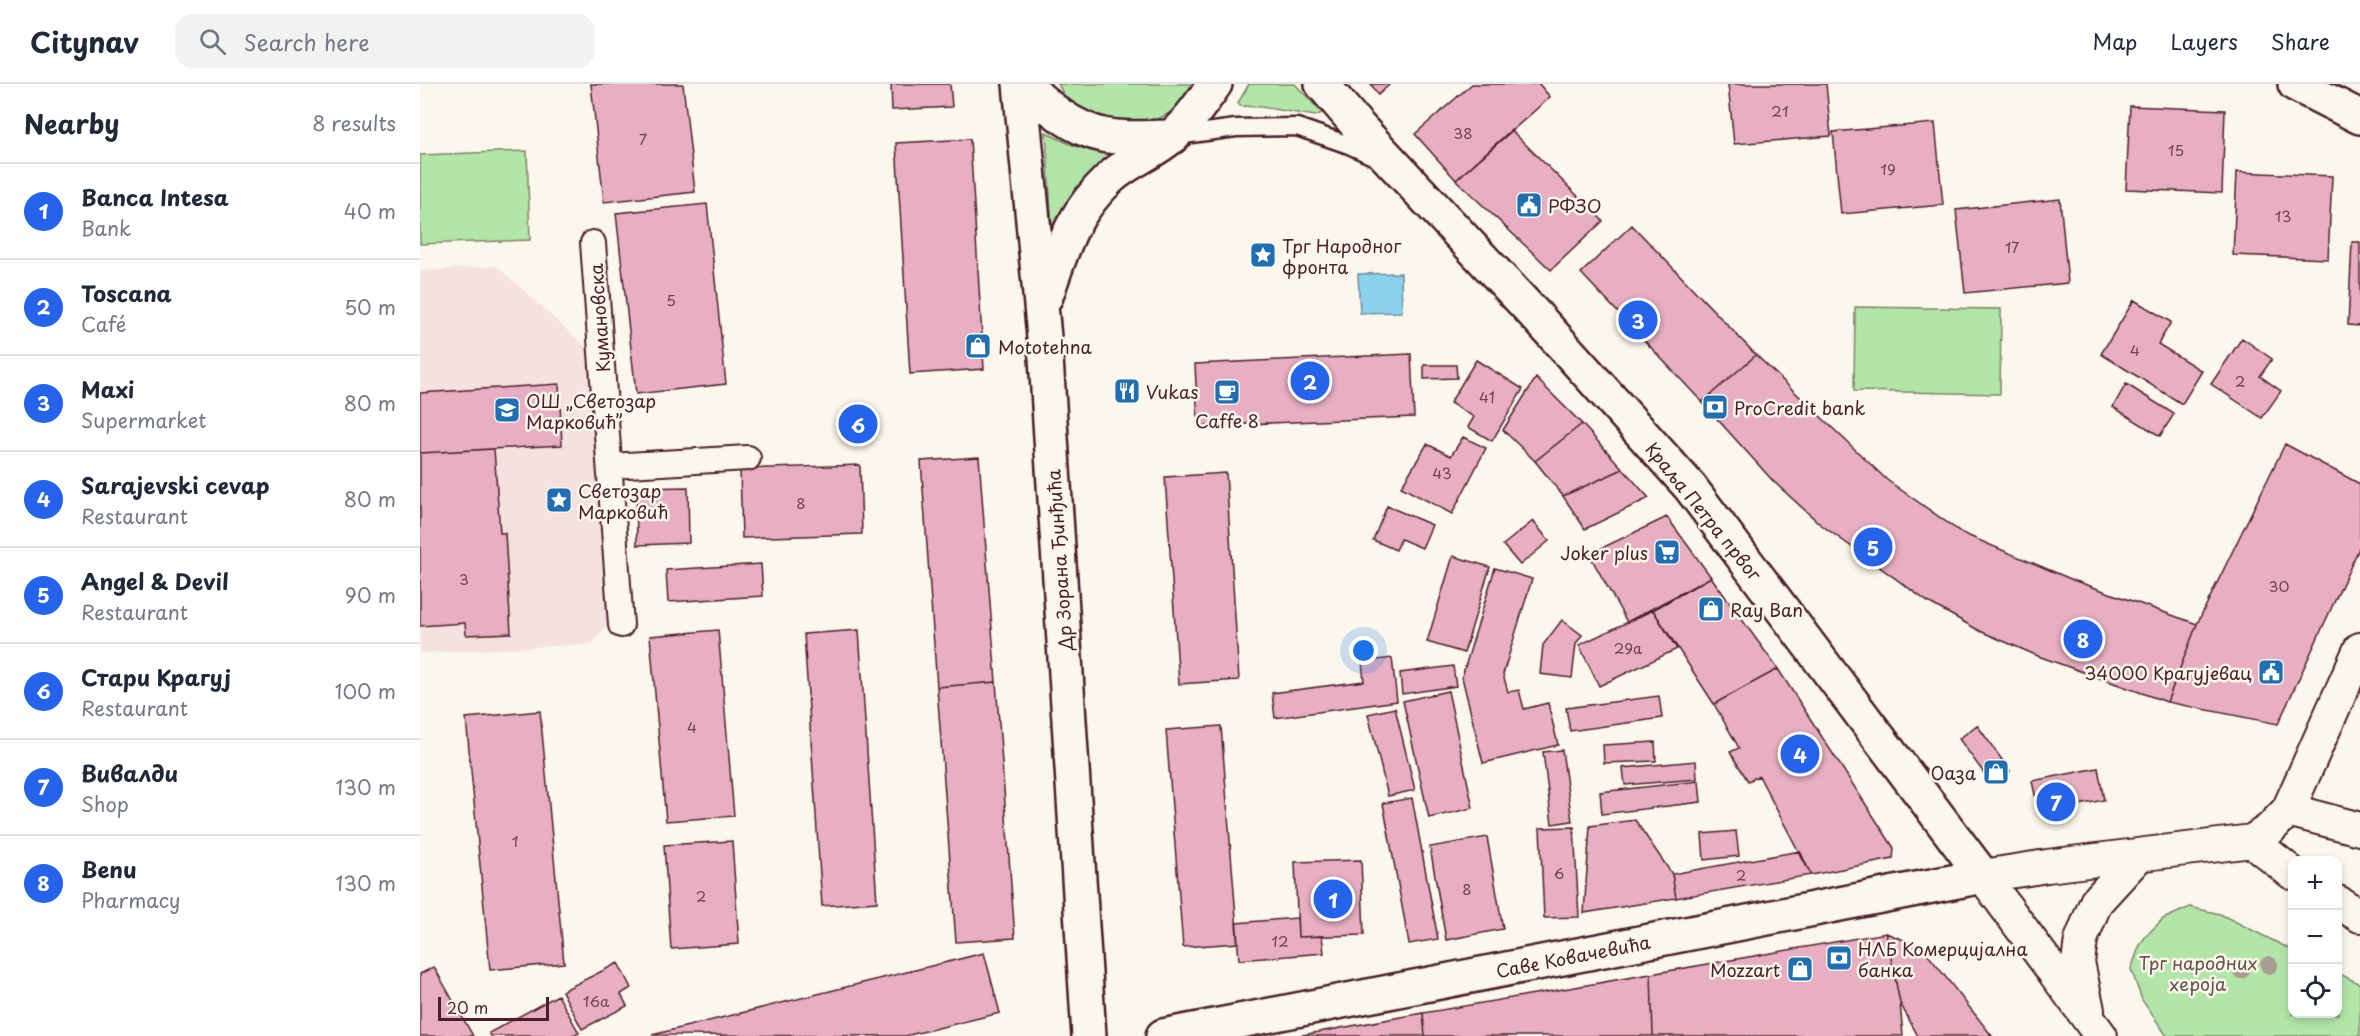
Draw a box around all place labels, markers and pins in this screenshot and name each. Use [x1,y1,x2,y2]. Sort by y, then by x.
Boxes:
public building icon: РФЗО [1514,190,1544,220]
place label: РФЗО [1548,192,1602,219]
place label: Трг Народног фронта [1282,232,1402,280]
place icon: Трг Народног фронта [1248,240,1278,270]
pin: 3 [1618,298,1658,342]
shop icon: Mototehna [963,331,993,361]
place label: Mototehna [998,333,1092,360]
pin: 2 [1290,358,1330,404]
restaurant icon: Vukas [1112,376,1142,406]
cafe icon: Caffe 8 [1212,377,1242,407]
place label: Vukas [1146,378,1198,405]
place label: ОШ „Светозар Марковић” [526,387,656,435]
bank icon: ProCredit bank [1700,392,1730,422]
place label: ProCredit bank [1734,394,1866,421]
school or university icon: ОШ „Светозар Марковић” [492,395,522,425]
pin: 6 [838,402,878,446]
place label: Caffe 8 [1195,407,1259,434]
place label: Светозар Марковић [578,477,668,525]
place icon: Светозар Марковић [544,485,574,515]
pin: 5 [1854,524,1892,570]
supermarket icon: Joker plus [1652,537,1682,567]
place label: Joker plus [1560,539,1648,566]
shop icon: Ray Ban [1696,594,1726,624]
place label: Ray Ban [1730,596,1803,623]
pin: 8 [2064,616,2102,662]
public building icon: 34000 Крагујевац [2256,657,2286,687]
place label: 34000 Крагујевац [2084,659,2252,686]
pin: 4 [1780,732,1820,776]
shop icon: Оаза [1981,757,2011,787]
place label: Оаза [1931,759,1977,786]
pin: 7 [2036,780,2076,824]
pin: 1 [1314,876,1352,922]
place label: НЛБ Комерцијална банка [1858,935,2028,983]
bank icon: НЛБ Комерцијална банка [1824,943,1854,973]
shop icon: Mozzart [1785,954,1815,984]
place label: Mozzart [1710,956,1780,983]

